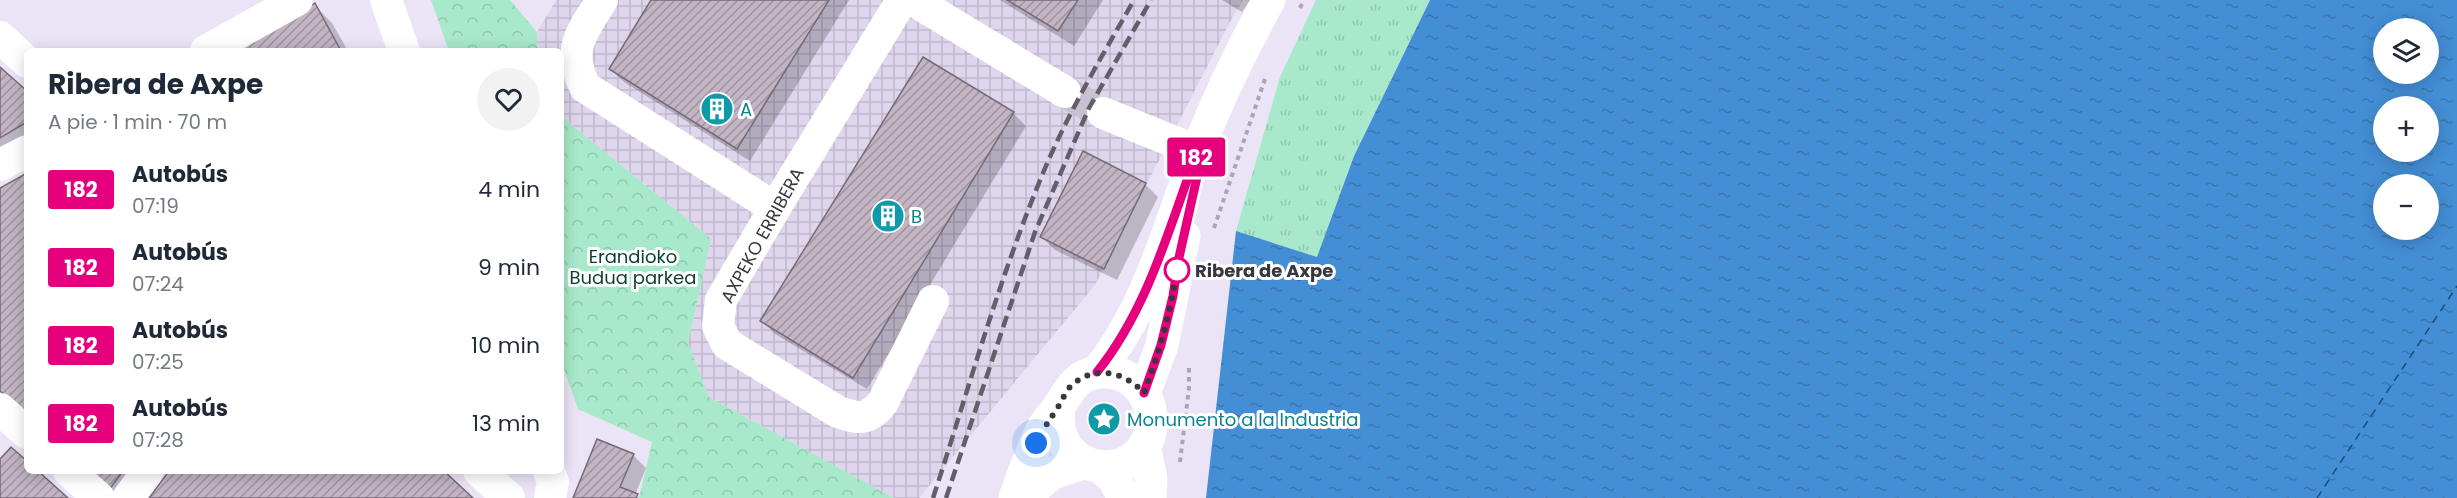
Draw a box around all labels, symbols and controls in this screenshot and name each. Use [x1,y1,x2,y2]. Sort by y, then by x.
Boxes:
map controls [2373,18,2439,240]
button: layers [2373,18,2439,84]
text: Ribera de Axpe [48,65,263,104]
button: heart [477,68,540,131]
building icon: A [699,91,735,127]
button: + [2373,96,2439,162]
place label: A [740,97,752,122]
text: A pie · 1 min · 70 m [48,108,227,136]
line badge: 182 [1162,138,1230,176]
text: 182 [1179,143,1213,172]
text: Autobús [132,159,228,190]
street label: AXPEKO ERRIBERA [714,163,810,307]
text: 4 min [478,174,540,205]
button: − [2373,174,2439,240]
text: 182 [64,175,98,204]
text: 07:19 [132,192,179,220]
building icon: B [870,198,906,234]
place label: B [911,204,922,229]
text: Autobús [132,237,228,268]
park label: Erandioko Budua parkea [570,244,696,290]
text: 9 min [478,252,540,283]
text: 182 [64,253,98,282]
marker: Ribera de Axpe [1164,257,1190,283]
place label: Ribera de Axpe [1195,258,1333,283]
text: 07:24 [132,270,184,298]
text: Autobús [132,315,228,346]
text: 10 min [471,330,540,361]
text: 182 [64,331,98,360]
text: 07:25 [132,348,184,376]
text: Autobús [132,393,228,424]
place icon: Monumento a la Industria [1086,401,1122,437]
place label: Monumento a la Industria [1127,407,1358,432]
text: 13 min [472,408,540,439]
text: 182 [64,409,98,438]
text: 07:28 [132,426,184,454]
your location [1021,428,1051,458]

